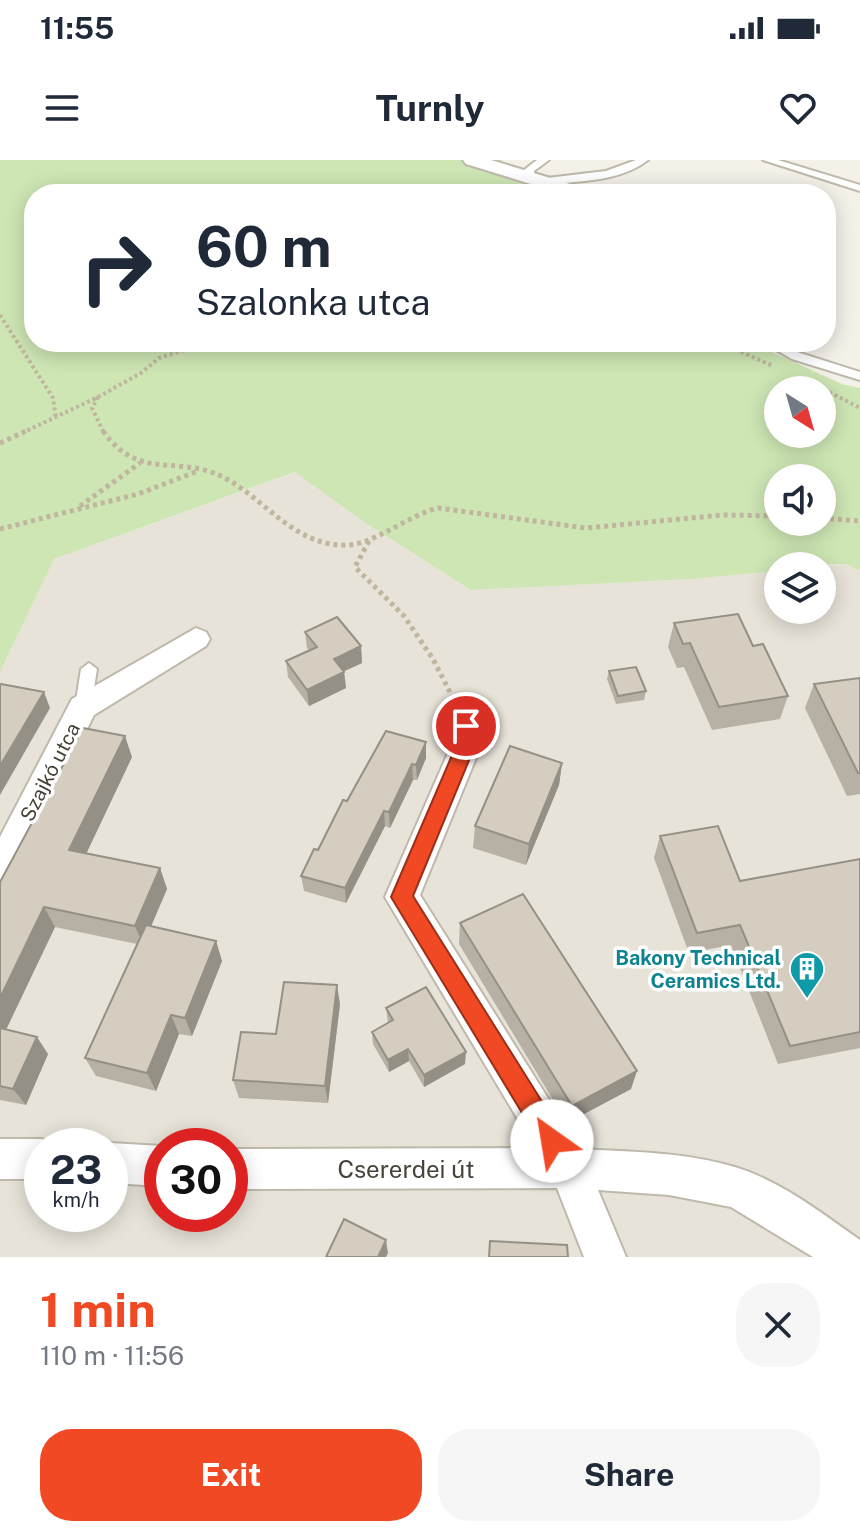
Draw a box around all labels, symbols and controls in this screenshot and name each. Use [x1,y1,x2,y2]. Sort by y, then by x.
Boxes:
text: 11:55 [40,10,114,46]
icon: menu [40,86,84,130]
icon: heart [776,86,820,130]
text: Turnly [376,87,484,129]
text: 60 m [196,214,332,280]
icon: right [64,216,168,320]
text: Szalonka utca [196,281,430,323]
north arrow [764,376,836,448]
map controls [764,376,836,624]
button: sound [764,464,836,536]
button: layers [764,552,836,624]
pin [432,692,500,760]
icon: arrive [444,704,488,748]
street label: Szajkó utca [15,719,85,825]
place label: Bakony Technical Ceramics Ltd. [615,946,781,993]
building icon: Bakony Technical Ceramics Ltd. [788,950,826,1000]
position arrow [510,1099,594,1183]
speed limit sign: 30 [144,1128,248,1232]
text: 23 [50,1146,102,1193]
street label: Csererdei út [337,1155,475,1183]
text: km/h [52,1188,100,1212]
text: 1 min [40,1281,156,1338]
button: close [736,1283,820,1367]
text: 110 m · 11:56 [40,1340,184,1371]
button: Exit [40,1429,422,1521]
button: Share [438,1429,820,1521]

